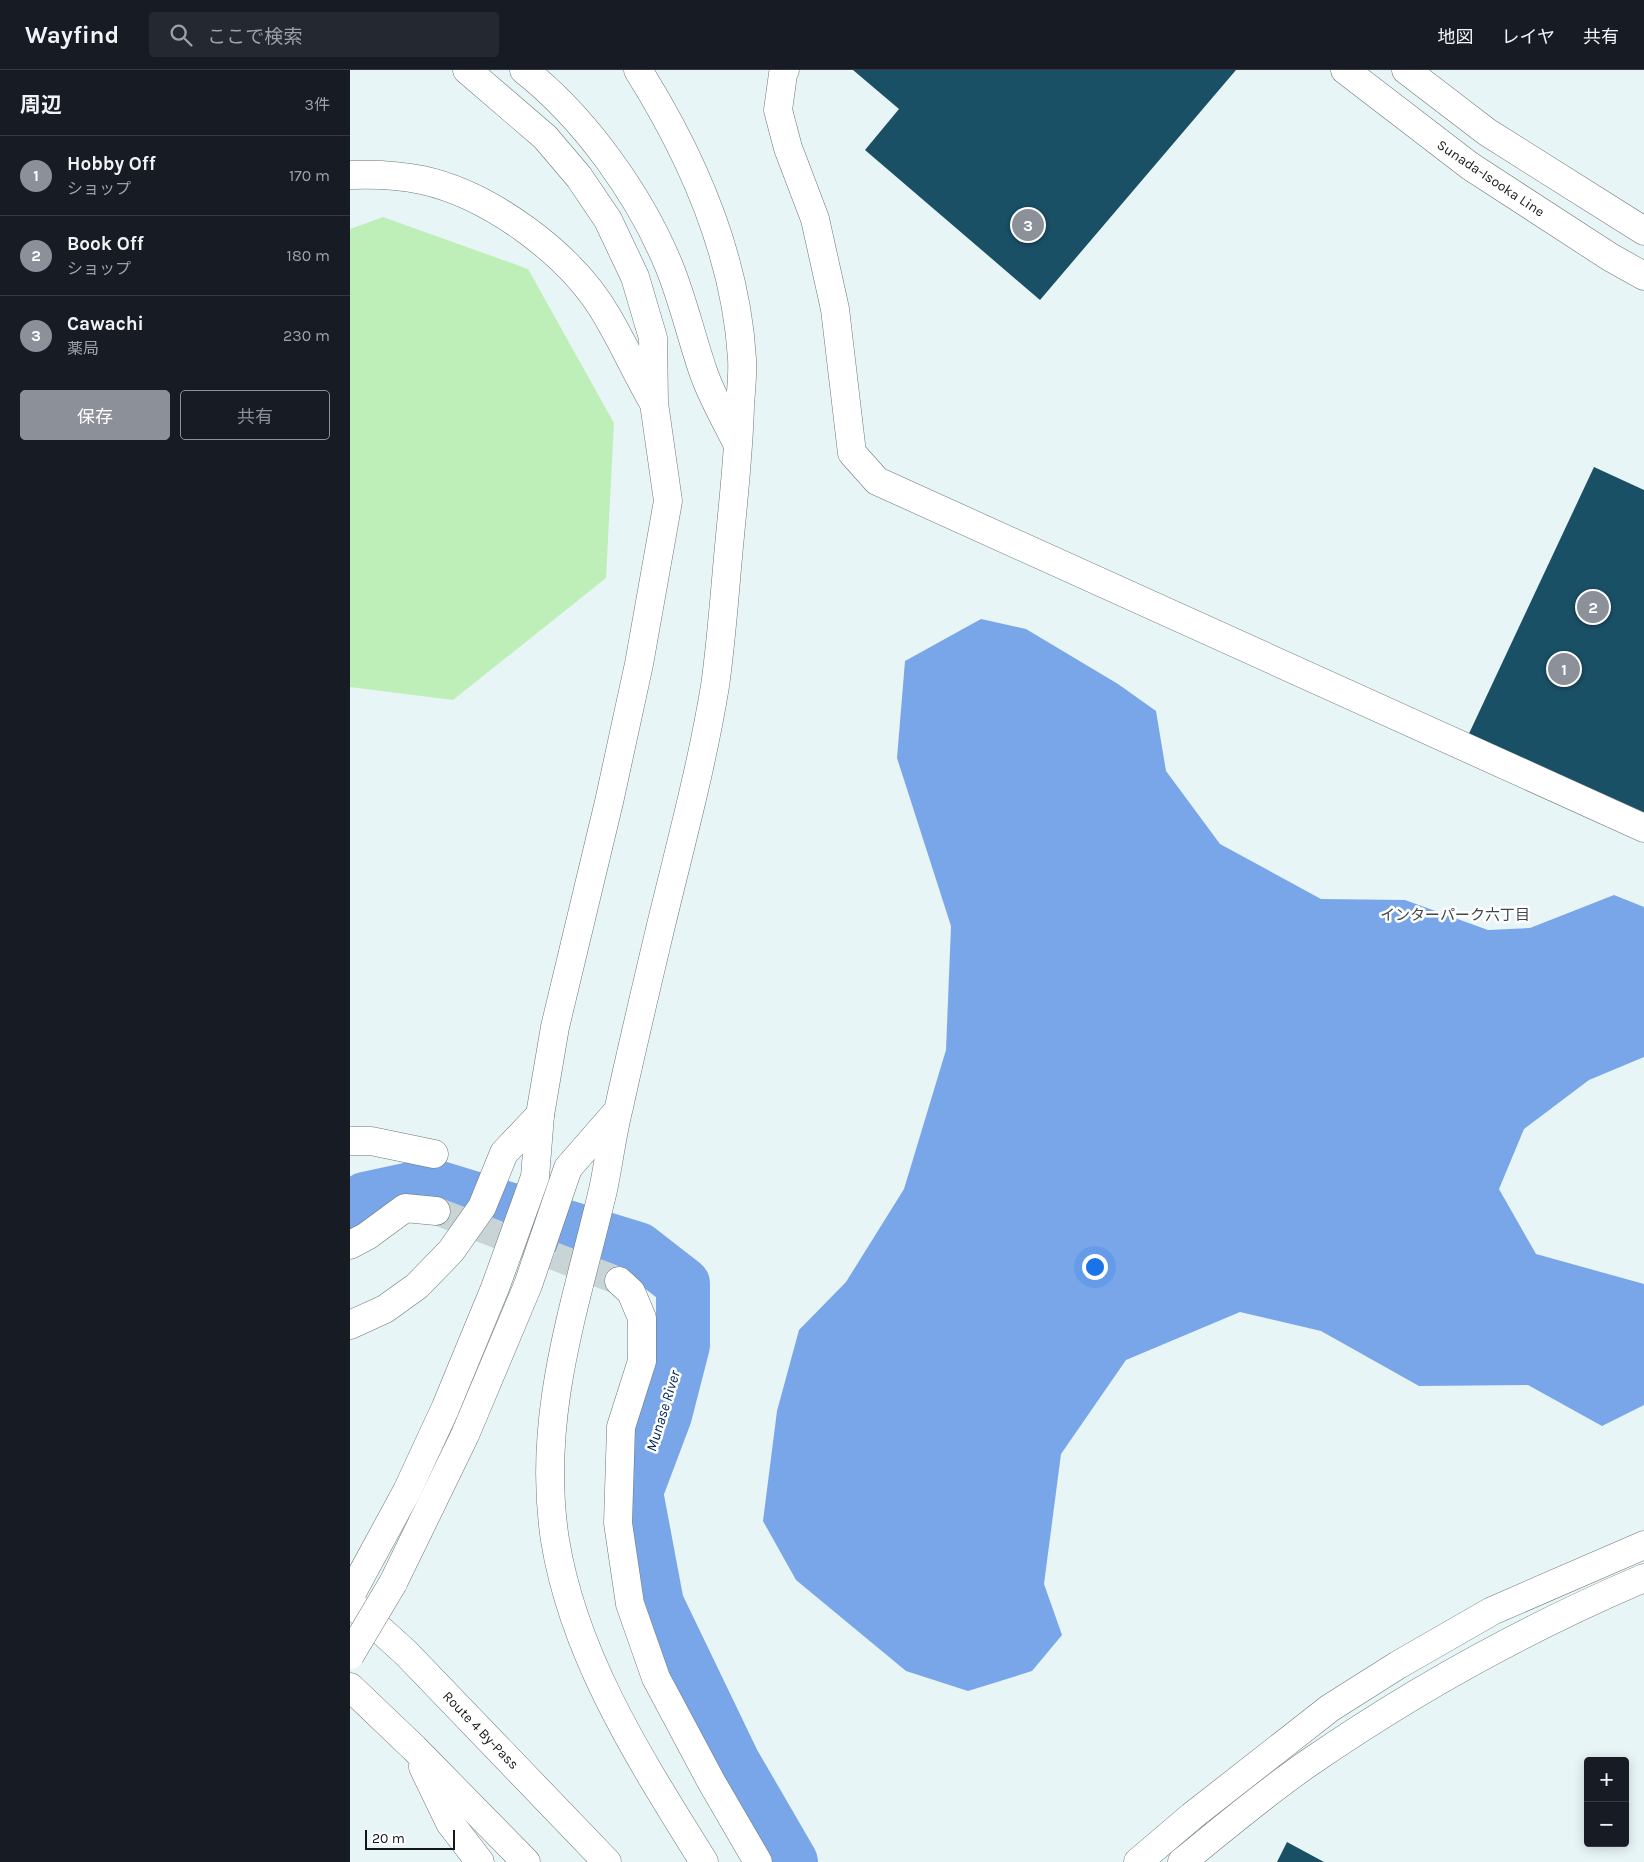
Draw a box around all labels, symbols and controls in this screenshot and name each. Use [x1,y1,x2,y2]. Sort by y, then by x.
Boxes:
search box [149,12,499,57]
text: Wayfind [25,21,119,49]
icon: search [167,21,195,49]
text: ここで検索 [207,26,302,48]
text: 地図 [1438,26,1474,48]
text: レイヤ [1502,26,1555,48]
text: 共有 [1583,26,1619,48]
text: 周辺 [20,93,62,117]
text: 3件 [305,95,330,114]
street label: Sunada-Isooka Line [1434,136,1548,221]
text: Hobby Off [67,153,156,175]
text: 1 [33,166,39,185]
text: 170 m [289,166,330,185]
text: ショップ [67,179,131,198]
pin: 3 [1012,206,1044,244]
text: Book Off [67,233,144,255]
text: 2 [31,246,41,265]
text: 180 m [287,246,330,265]
text: ショップ [67,259,131,278]
text: Cawachi [67,313,144,335]
text: 3 [31,326,41,345]
text: 230 m [283,326,330,345]
text: 薬局 [67,339,99,358]
button: 保存 [20,390,170,440]
button: 共有 [180,390,330,440]
pin: 2 [1577,588,1609,626]
pin: 1 [1548,650,1580,688]
district label: インターパーク六丁目 [1380,906,1530,924]
your location [1082,1254,1108,1280]
water label: Munase River [642,1367,684,1454]
street label: Route 4 By-Pass [439,1688,522,1773]
map controls [1584,1757,1629,1847]
button: + [1584,1757,1629,1802]
button: − [1584,1802,1629,1847]
scale bar [365,1827,455,1850]
text: 20 m [372,1830,405,1847]

